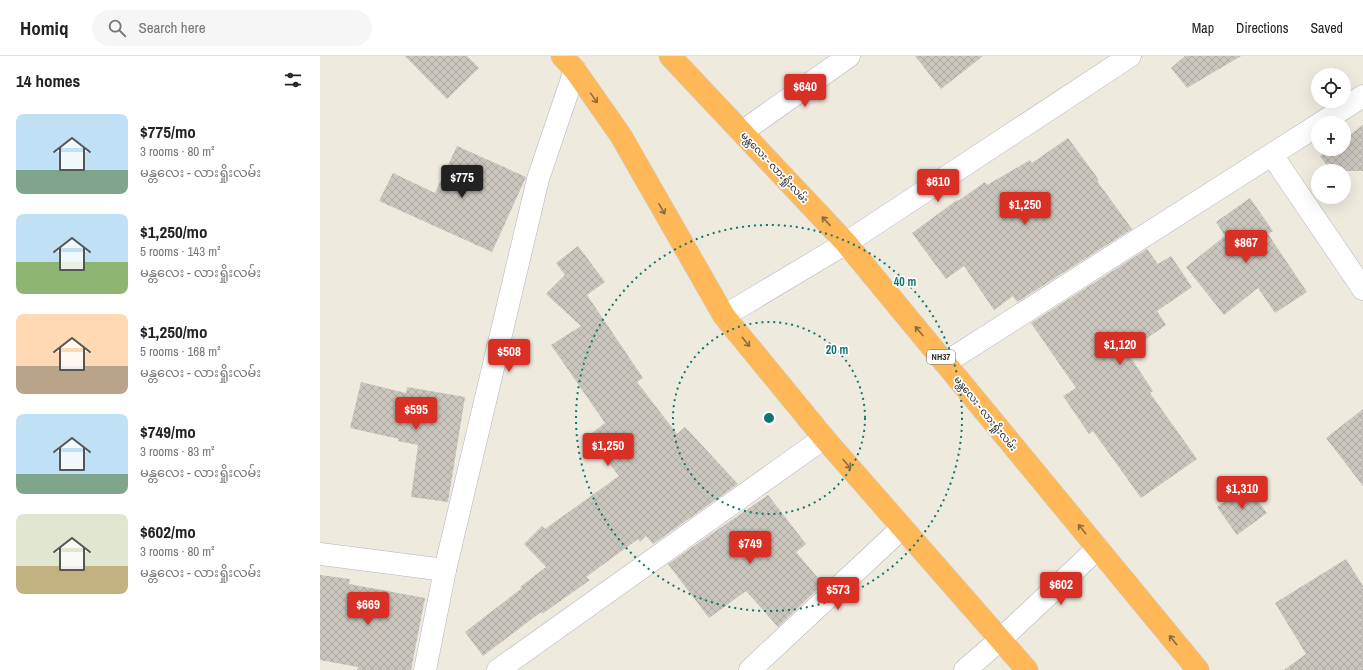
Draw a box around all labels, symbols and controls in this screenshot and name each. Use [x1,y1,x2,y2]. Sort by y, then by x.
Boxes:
search box [92,10,372,46]
text: Homiq [20,15,68,41]
icon: search [106,17,128,39]
text: Search here [138,17,206,38]
text: Map [1192,19,1214,37]
text: Directions [1236,19,1288,37]
text: Saved [1310,19,1343,37]
map controls [1311,68,1351,204]
button: locate [1311,68,1351,108]
text: 14 homes [16,69,80,92]
icon: filters [282,69,304,91]
pin: $640 [781,74,829,108]
text: $640 [793,78,817,95]
one-way arrow [590,92,598,103]
button: + [1311,116,1351,156]
text: $775/mo [140,120,196,143]
street label: မန္တလေး - လားရှိုးလမ်း [737,128,812,207]
icon: home [48,130,96,178]
text: 3 rooms · 80 m² [140,143,215,160]
text: မန္တလေး - လားရှိုးလမ်း [140,164,261,181]
button: − [1311,164,1351,204]
pin: $775 [438,165,486,199]
text: $775 [450,169,474,186]
pin: $610 [914,169,962,203]
text: $610 [926,173,950,190]
pin: $1,250 [992,192,1058,226]
text: $1,250 [1009,196,1041,213]
one-way arrow [659,203,667,215]
one-way arrow [821,216,831,226]
text: $1,250/mo [140,220,207,243]
icon: home [48,230,96,278]
pin: $867 [1222,230,1270,264]
text: $867 [1234,234,1258,251]
text: 5 rooms · 143 m² [140,243,221,260]
text: မန္တလေး - လားရှိုးလမ်း [140,264,261,281]
text: 40 m [894,274,916,290]
text: $1,250/mo [140,320,207,343]
one-way arrow [915,326,924,337]
icon: home [48,330,96,378]
pin: $1,120 [1087,332,1153,366]
text: $1,120 [1104,336,1136,353]
one-way arrow [741,337,750,348]
pin: $508 [485,339,533,373]
text: 20 m [826,342,848,358]
text: 5 rooms · 168 m² [140,343,221,360]
text: $508 [497,343,521,360]
road number: NH37 [927,350,955,364]
text: မန္တလေး - လားရှိုးလမ်း [140,364,261,381]
street label: မန္တလေး - လားရှိုးလမ်း [950,372,1021,455]
pin: $595 [392,397,440,431]
text: $595 [404,401,428,418]
centre of rings [762,411,776,425]
text: $749/mo [140,420,196,443]
icon: home [48,430,96,478]
pin: $1,250 [575,433,641,467]
text: $1,250 [592,437,624,454]
text: 3 rooms · 83 m² [140,443,215,460]
one-way arrow [842,459,851,469]
text: မန္တလေး - လားရှိုးလမ်း [140,464,261,481]
pin: $1,310 [1209,476,1275,510]
text: $1,310 [1226,480,1258,497]
text: $602/mo [140,520,196,543]
one-way arrow [1077,523,1086,534]
icon: home [48,530,96,578]
pin: $749 [726,531,774,565]
text: $749 [738,535,762,552]
text: 3 rooms · 80 m² [140,543,215,560]
text: မန္တလေး - လားရှိုးလမ်း [140,564,261,581]
pin: $602 [1037,572,1085,606]
text: $602 [1049,576,1073,593]
pin: $573 [814,577,862,611]
text: $573 [826,581,850,598]
pin: $669 [344,592,392,626]
text: $669 [356,596,380,613]
one-way arrow [1169,634,1178,645]

